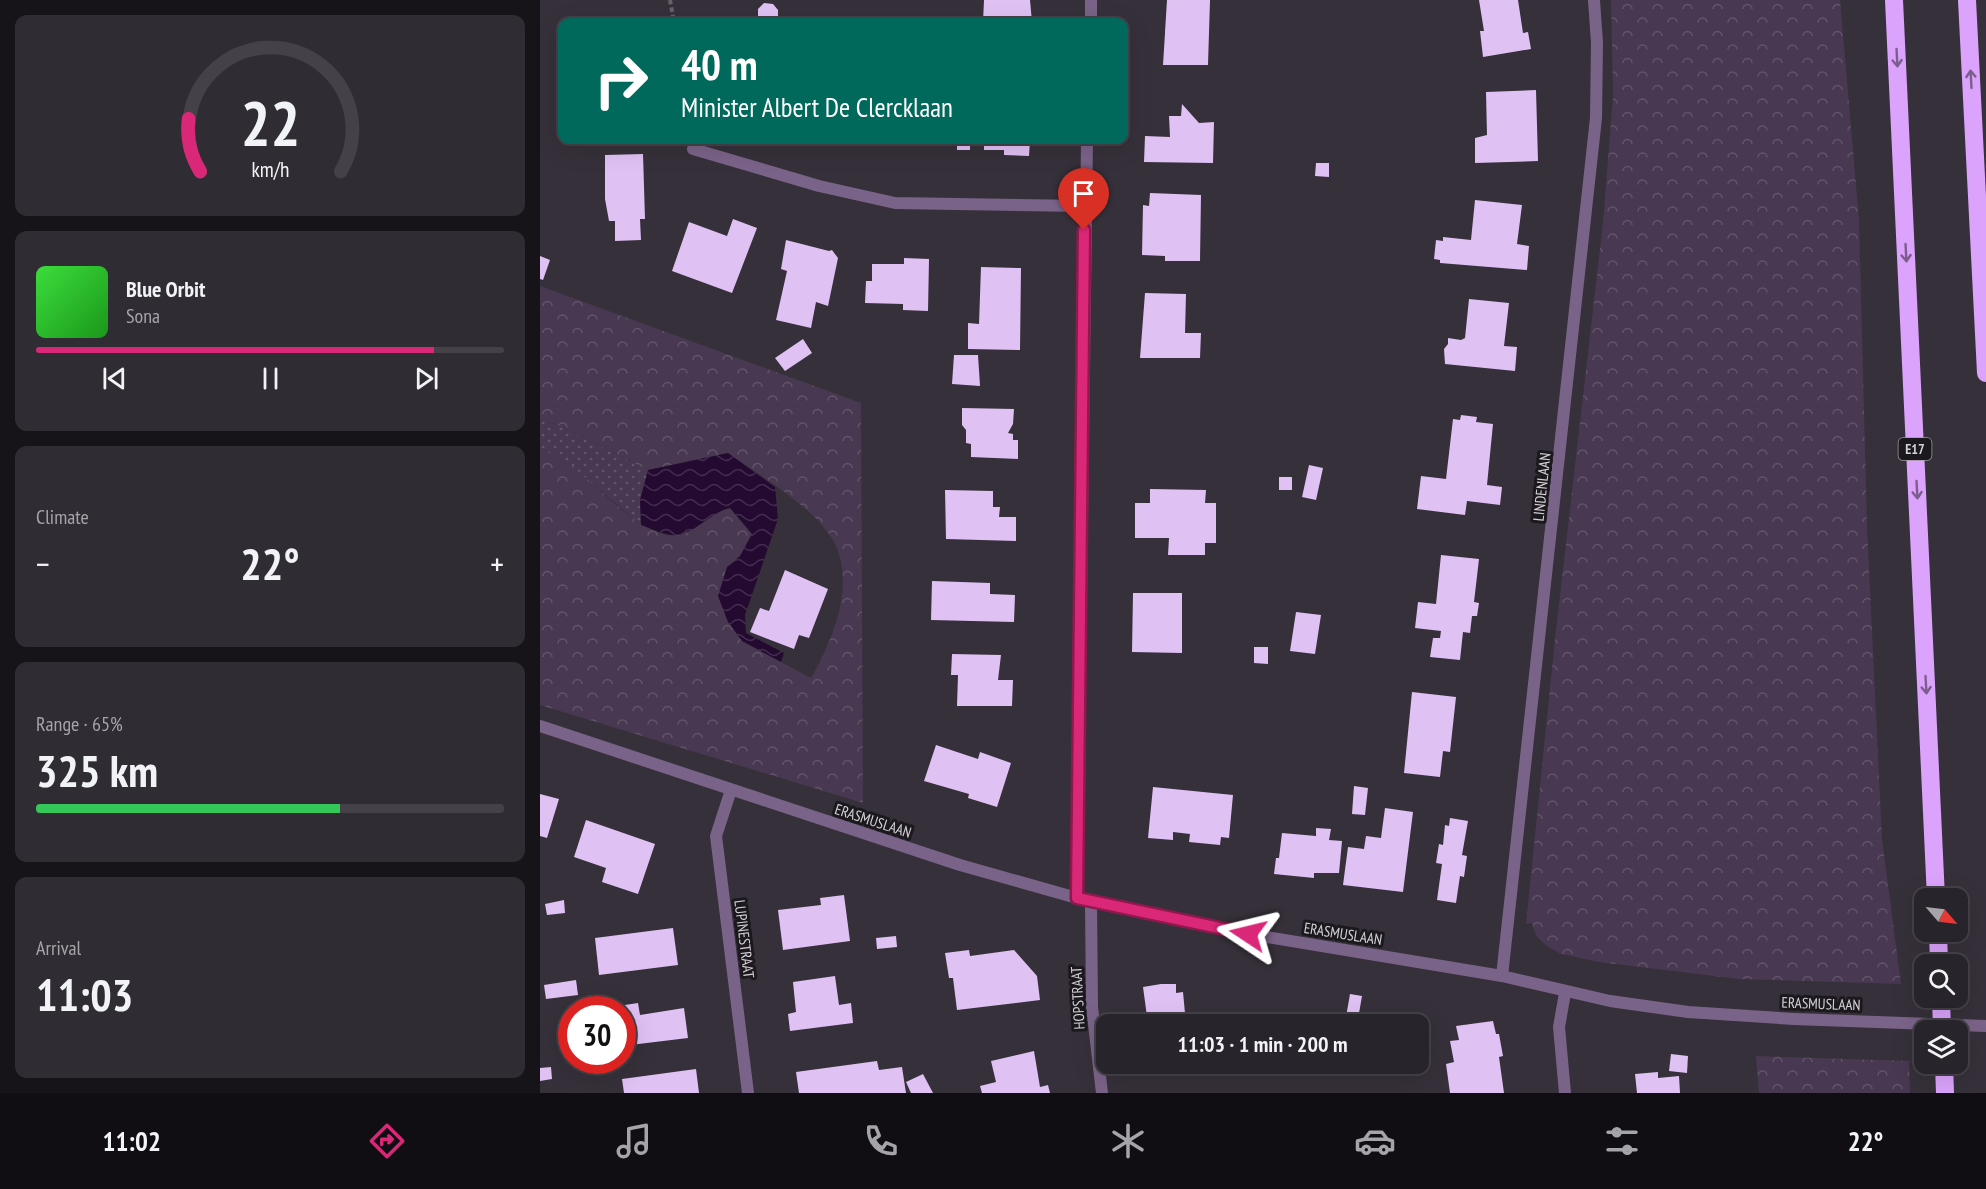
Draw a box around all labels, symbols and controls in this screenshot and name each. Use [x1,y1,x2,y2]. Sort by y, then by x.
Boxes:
text: 40 m [681,37,758,92]
icon: right [582,42,660,120]
one-way arrow [1892,48,1903,68]
one-way arrow [1966,69,1977,89]
text: 22 [240,82,300,163]
text: Minister Albert De Clercklaan [681,90,953,124]
text: km/h [251,156,289,184]
pin [1058,168,1109,230]
icon: arrive [1067,177,1100,210]
one-way arrow [1901,243,1912,263]
text: Blue Orbit [126,275,205,303]
text: Sona [126,303,160,329]
icon: previous [98,362,131,395]
icon: pause [254,362,287,395]
icon: next [410,362,443,395]
road number: E17 [1898,438,1932,460]
street label: LINDENLAAN [1528,452,1555,522]
one-way arrow [1912,479,1923,499]
text: Climate [36,504,89,530]
text: 22° [240,534,300,592]
text: − [36,542,50,585]
text: + [490,542,504,585]
one-way arrow [1921,674,1932,694]
text: Range · 65% [36,711,123,737]
text: 325 km [36,741,158,799]
street label: ERASMUSLAAN [833,799,914,842]
north arrow [1914,888,1968,942]
map controls [1914,888,1968,1074]
street label: LUPINESTRAAT [730,899,759,980]
position arrow [1216,902,1280,966]
street label: ERASMUSLAAN [1302,918,1384,949]
text: Arrival [36,935,81,961]
button: search [1914,954,1968,1008]
text: 11:03 [36,965,133,1023]
street label: HOPSTRAAT [1066,966,1089,1030]
street label: ERASMUSLAAN [1781,993,1861,1014]
speed limit sign: 30 [558,996,636,1074]
button: layers [1914,1020,1968,1074]
text: 11:03 · 1 min · 200 m [1177,1030,1348,1058]
icon: directions [366,1120,408,1162]
icon: music [613,1120,655,1162]
icon: phone [860,1120,902,1162]
icon: climate [1107,1120,1149,1162]
icon: car [1354,1120,1396,1162]
icon: filters [1601,1120,1643,1162]
text: 11:02 [102,1124,161,1158]
text: 22° [1848,1124,1883,1158]

